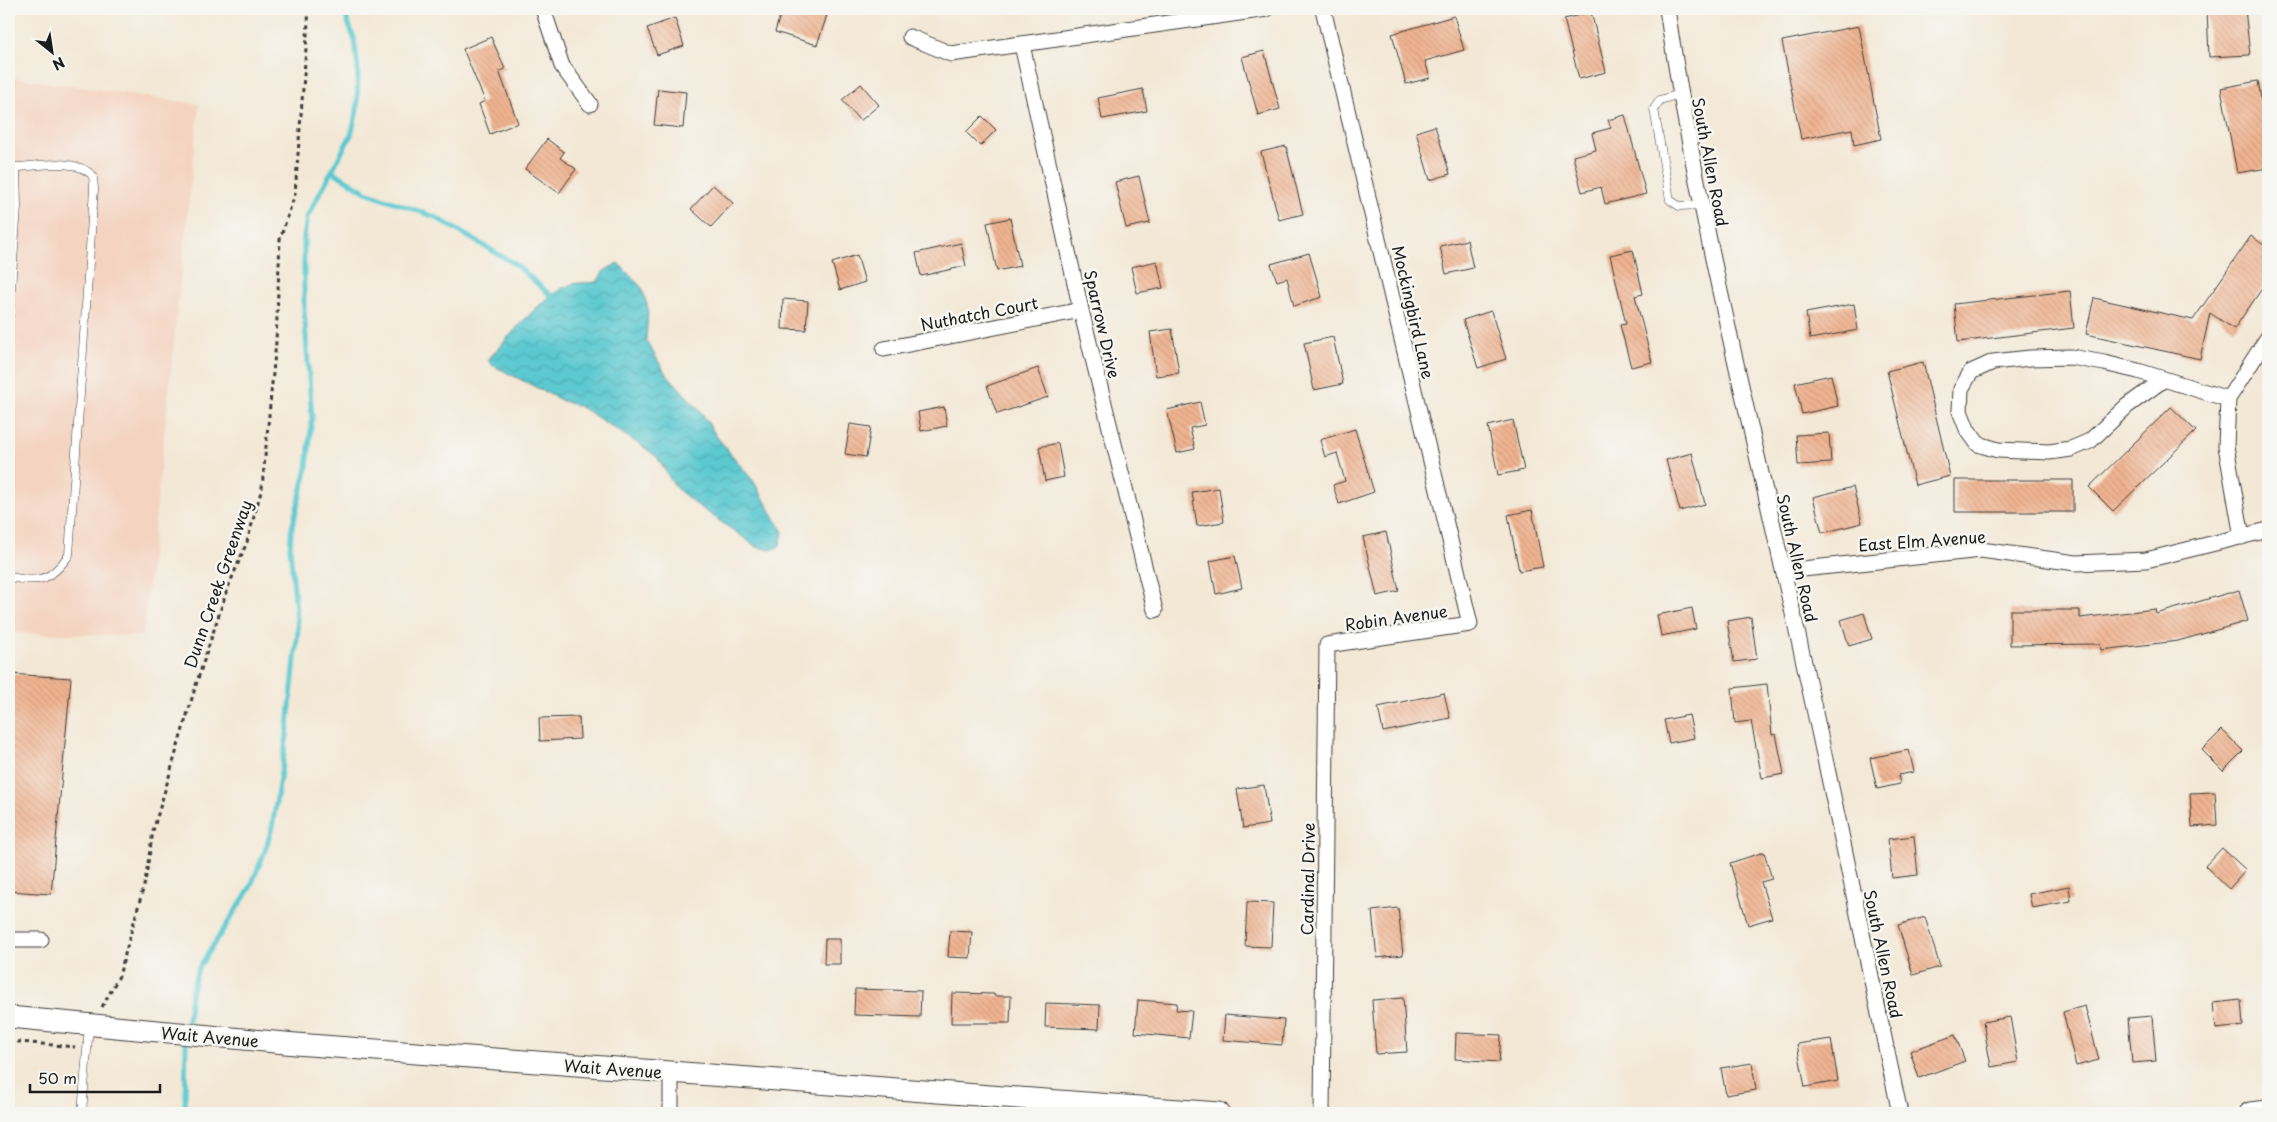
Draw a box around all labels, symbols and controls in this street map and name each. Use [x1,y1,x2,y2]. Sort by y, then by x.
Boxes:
north arrow [28,28,78,78]
text: N [49,52,69,76]
street label: South Allen Road [1687,95,1735,229]
street label: Mockingbird Lane [1387,243,1441,381]
street label: Sparrow Drive [1079,268,1127,380]
street label: Nuthatch Court [918,290,1040,336]
street label: South Allen Road [1772,492,1824,624]
street label: Dunn Creek Greenway [177,497,257,671]
street label: East Elm Avenue [1857,524,1987,556]
street label: Robin Avenue [1343,598,1449,636]
street label: Cardinal Drive [1294,822,1320,936]
street label: South Allen Road [1859,888,1909,1020]
street label: Wait Avenue [160,1020,260,1052]
street label: Wait Avenue [563,1053,663,1083]
scale bar [30,1062,160,1094]
text: 50 m [38,1066,77,1089]

